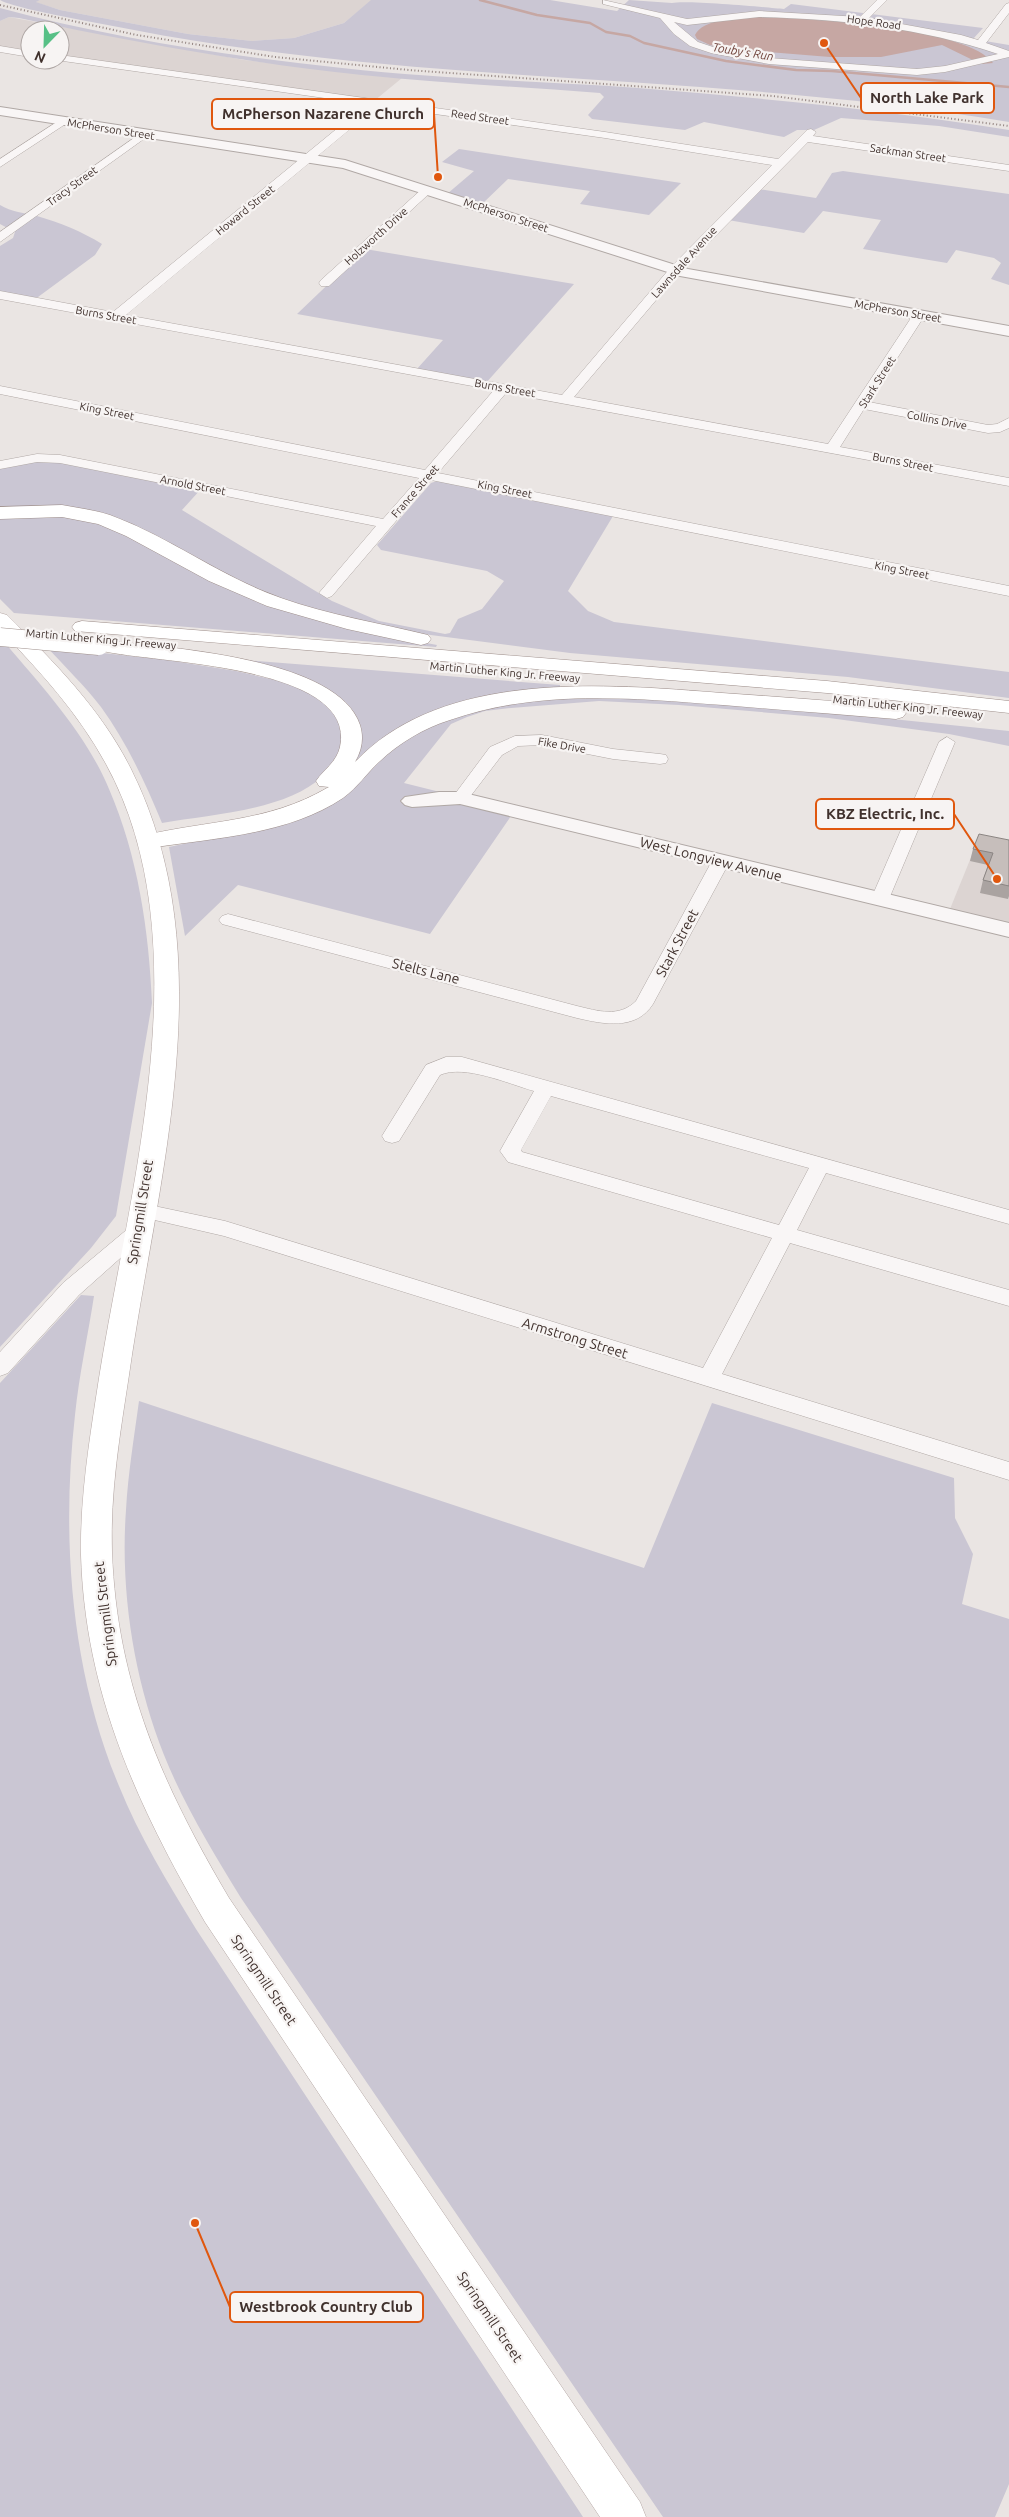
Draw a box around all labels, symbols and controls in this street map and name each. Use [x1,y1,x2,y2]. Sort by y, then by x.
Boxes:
street label: Hope Road [846,12,902,32]
north arrow [20,20,70,70]
water label: Touby's Run [712,40,775,63]
text: N [32,48,48,66]
callout: North Lake Park [861,83,994,113]
text: North Lake Park [870,89,984,106]
callout: McPherson Nazarene Church [212,99,434,129]
text: McPherson Nazarene Church [222,105,424,122]
street label: Reed Street [450,107,511,127]
street label: McPherson Street [66,116,156,142]
street label: Sackman Street [869,142,948,164]
street label: Tracy Street [44,163,100,208]
street label: Howard Street [213,182,277,237]
street label: McPherson Street [462,196,551,235]
street label: Holzworth Drive [342,205,410,267]
street label: Lawnsdale Avenue [649,224,719,300]
street label: McPherson Street [853,297,943,325]
street label: Burns Street [75,304,138,326]
street label: Stark Street [856,353,898,410]
street label: Burns Street [474,377,537,399]
street label: King Street [79,400,136,422]
street label: Collins Drive [906,408,968,432]
street label: Burns Street [872,450,935,474]
street label: France Street [389,462,442,520]
street label: Arnold Street [159,473,227,497]
street label: King Street [477,478,534,500]
street label: King Street [874,559,931,581]
street label: Martin Luther King Jr. Freeway [25,626,177,652]
street label: Martin Luther King Jr. Freeway [429,659,581,685]
street label: Martin Luther King Jr. Freeway [832,693,984,721]
street label: Fike Drive [537,735,587,755]
callout: KBZ Electric, Inc. [816,799,954,829]
text: KBZ Electric, Inc. [826,805,944,822]
street label: West Longview Avenue [638,834,784,884]
street label: Stark Street [652,906,702,980]
street label: Stelts Lane [391,955,461,987]
street label: Springmill Street [124,1158,156,1265]
street label: Armstrong Street [520,1314,630,1362]
street label: Springmill Street [91,1560,119,1667]
street label: Springmill Street [228,1932,300,2029]
street label: Springmill Street [454,2269,526,2366]
callout: Westbrook Country Club [230,2292,423,2322]
text: Westbrook Country Club [239,2298,413,2315]

